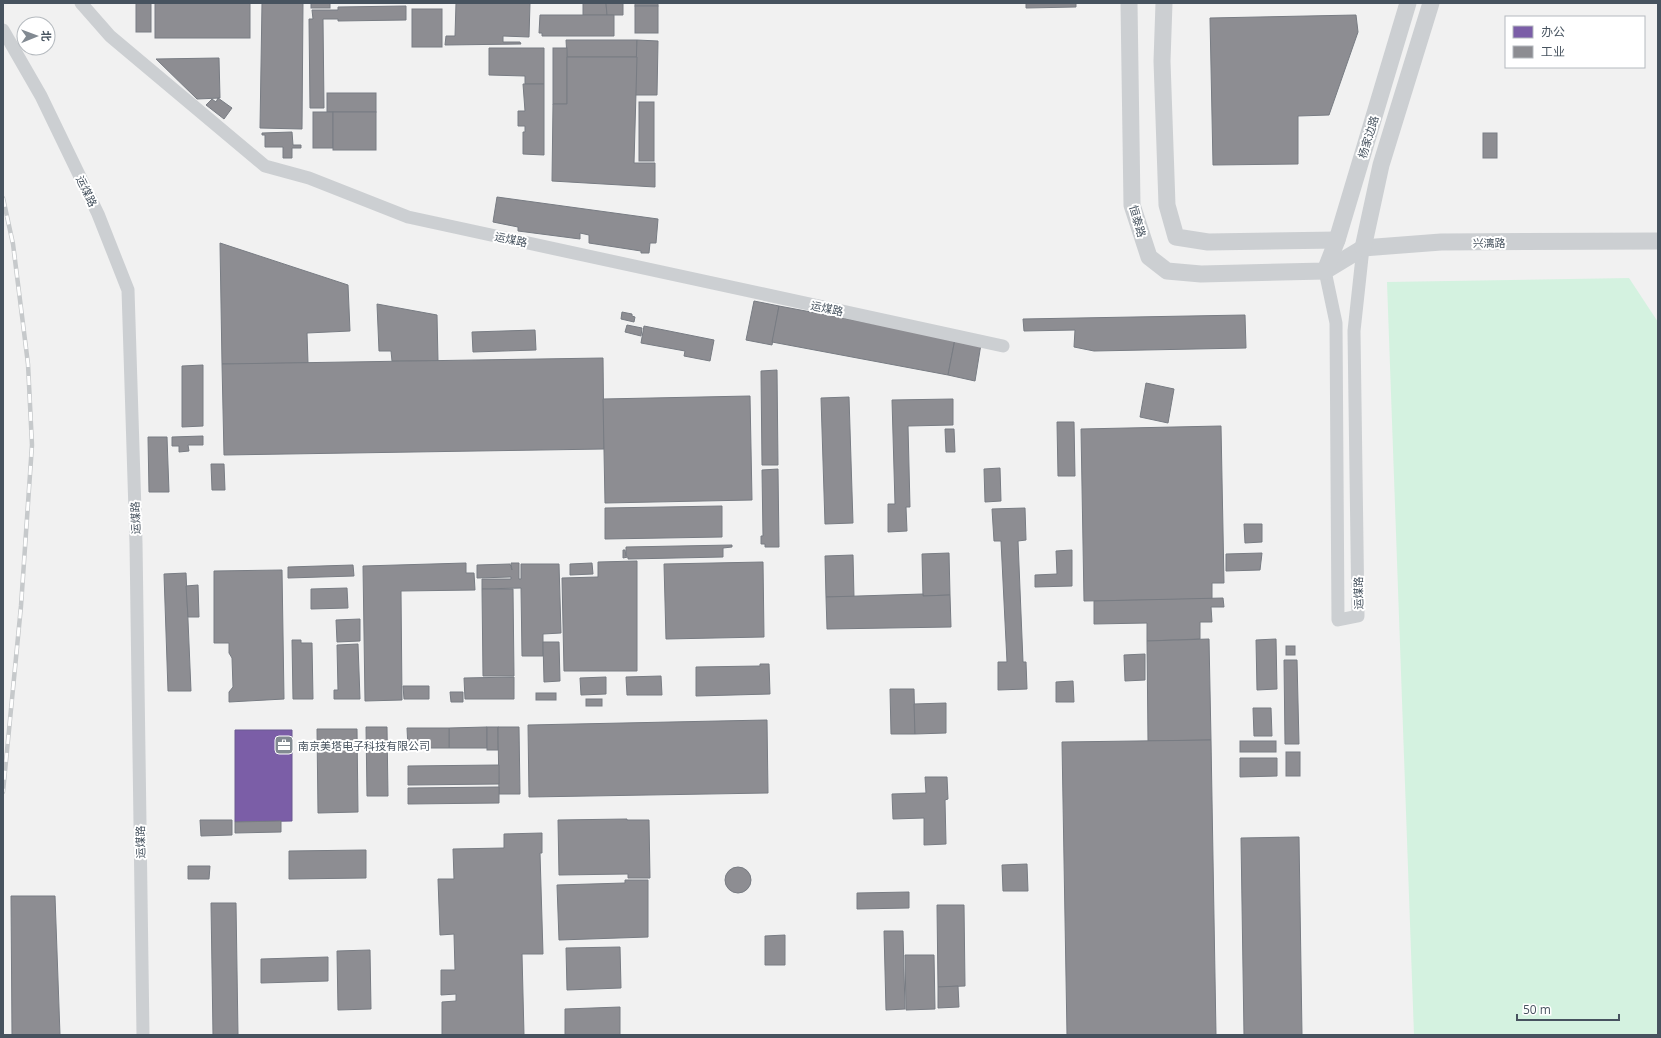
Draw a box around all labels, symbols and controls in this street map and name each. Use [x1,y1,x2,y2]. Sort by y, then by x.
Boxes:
north arrow [16,16,56,56]
legend [1505,16,1645,68]
text: 办公 [1541,23,1565,40]
text: 北 [39,30,54,41]
text: 工业 [1541,43,1565,60]
street label: 杨家边路 [1354,114,1382,160]
street label: 运煤路 [73,173,101,209]
street label: 恒泰路 [1126,203,1150,239]
street label: 运煤路 [493,228,529,250]
street label: 兴漓路 [1473,235,1506,250]
street label: 运煤路 [809,297,845,319]
street label: 运煤路 [127,501,143,535]
street label: 运煤路 [1350,576,1366,610]
office icon: 南京美塔电子科技有限公司 [273,734,295,756]
place label: 南京美塔电子科技有限公司 [298,738,430,753]
street label: 运煤路 [132,825,148,859]
scale bar [1517,996,1619,1022]
text: 50 m [1523,1001,1551,1018]

